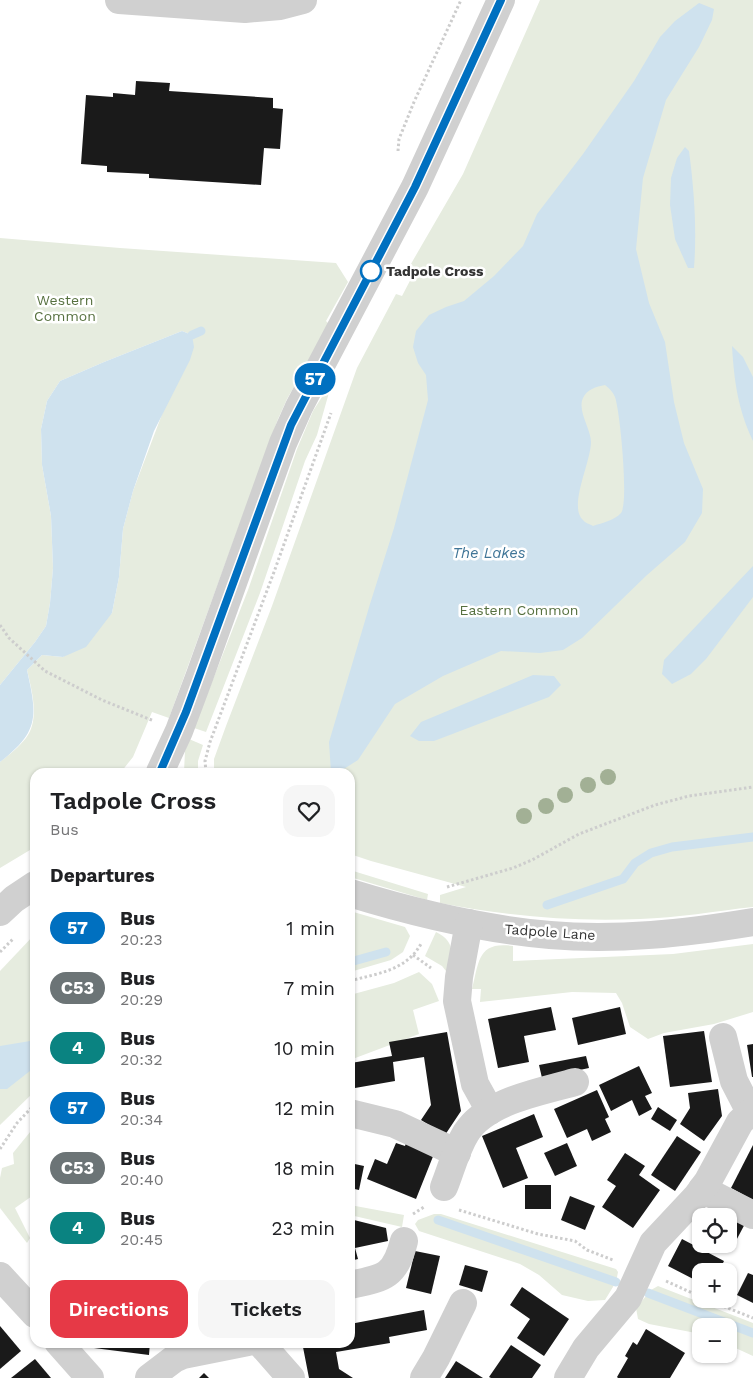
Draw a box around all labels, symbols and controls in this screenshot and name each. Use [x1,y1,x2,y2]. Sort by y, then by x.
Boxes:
marker: Tadpole Cross [360,260,382,282]
place label: Tadpole Cross [386,263,484,279]
park label: Western Common [34,292,96,324]
line badge: 57 [292,363,338,395]
text: 57 [305,368,325,389]
water label: The Lakes [453,544,526,562]
park label: Eastern Common [459,602,579,618]
button: heart [283,785,335,837]
text: Tadpole Cross [50,787,216,815]
text: Bus [50,820,79,839]
text: Departures [50,864,155,887]
text: Bus [120,907,155,930]
text: 57 [67,917,88,938]
text: 1 min [286,917,335,940]
street label: Tadpole Lane [504,921,596,943]
text: 20:23 [120,930,163,949]
text: Bus [120,967,155,990]
text: C53 [61,977,94,998]
text: 7 min [284,977,335,1000]
text: 20:29 [120,990,163,1009]
text: Bus [120,1027,155,1050]
text: 4 [72,1037,83,1058]
text: 10 min [274,1037,335,1060]
text: 20:32 [120,1050,163,1069]
text: Bus [120,1087,155,1110]
text: 57 [67,1097,88,1118]
text: 12 min [275,1097,335,1120]
text: 20:34 [120,1110,163,1129]
text: Bus [120,1147,155,1170]
text: C53 [61,1157,94,1178]
text: 18 min [274,1157,335,1180]
text: 20:40 [120,1170,164,1189]
text: Bus [120,1207,155,1230]
map controls [692,1208,737,1363]
button: locate [692,1208,737,1253]
text: 4 [72,1217,83,1238]
text: 23 min [271,1217,335,1240]
text: 20:45 [120,1230,163,1249]
button: + [692,1263,737,1308]
button: Directions [50,1280,188,1338]
button: Tickets [198,1280,335,1338]
button: − [692,1318,737,1363]

